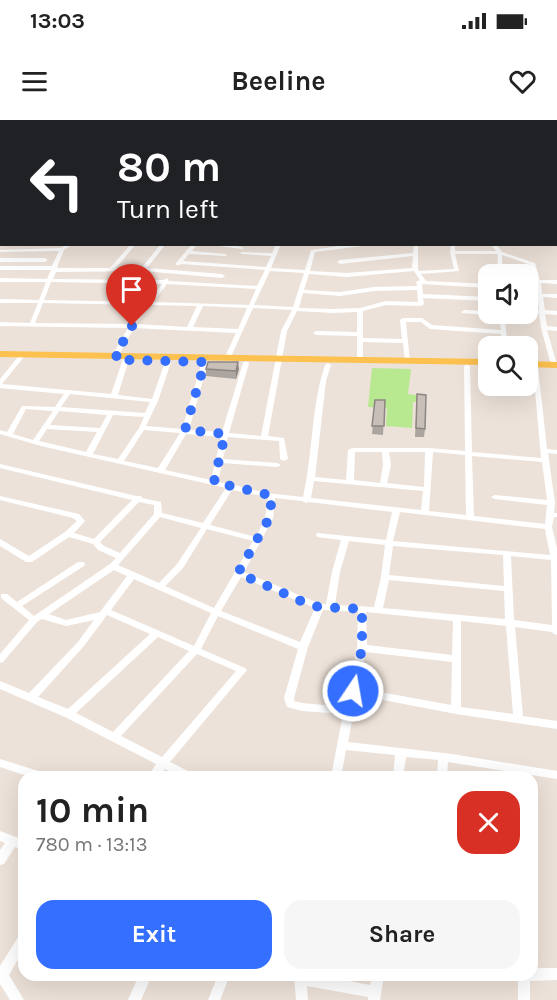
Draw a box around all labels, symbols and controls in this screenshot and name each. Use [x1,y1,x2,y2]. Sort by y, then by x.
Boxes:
text: 13:03 [30,8,85,34]
icon: menu [18,65,51,98]
text: Beeline [231,65,326,97]
icon: heart [506,65,539,98]
text: 80 m [117,142,221,192]
icon: left [18,144,96,222]
text: Turn left [117,193,218,225]
pin [106,264,157,326]
map controls [478,264,538,396]
button: sound [478,264,538,324]
icon: arrive [115,273,148,306]
button: search [478,336,538,396]
position arrow [321,659,385,723]
text: 10 min [36,789,149,831]
button: close [457,791,520,854]
text: 780 m · 13:13 [36,833,148,856]
button: Exit [36,900,272,969]
button: Share [284,900,520,969]

